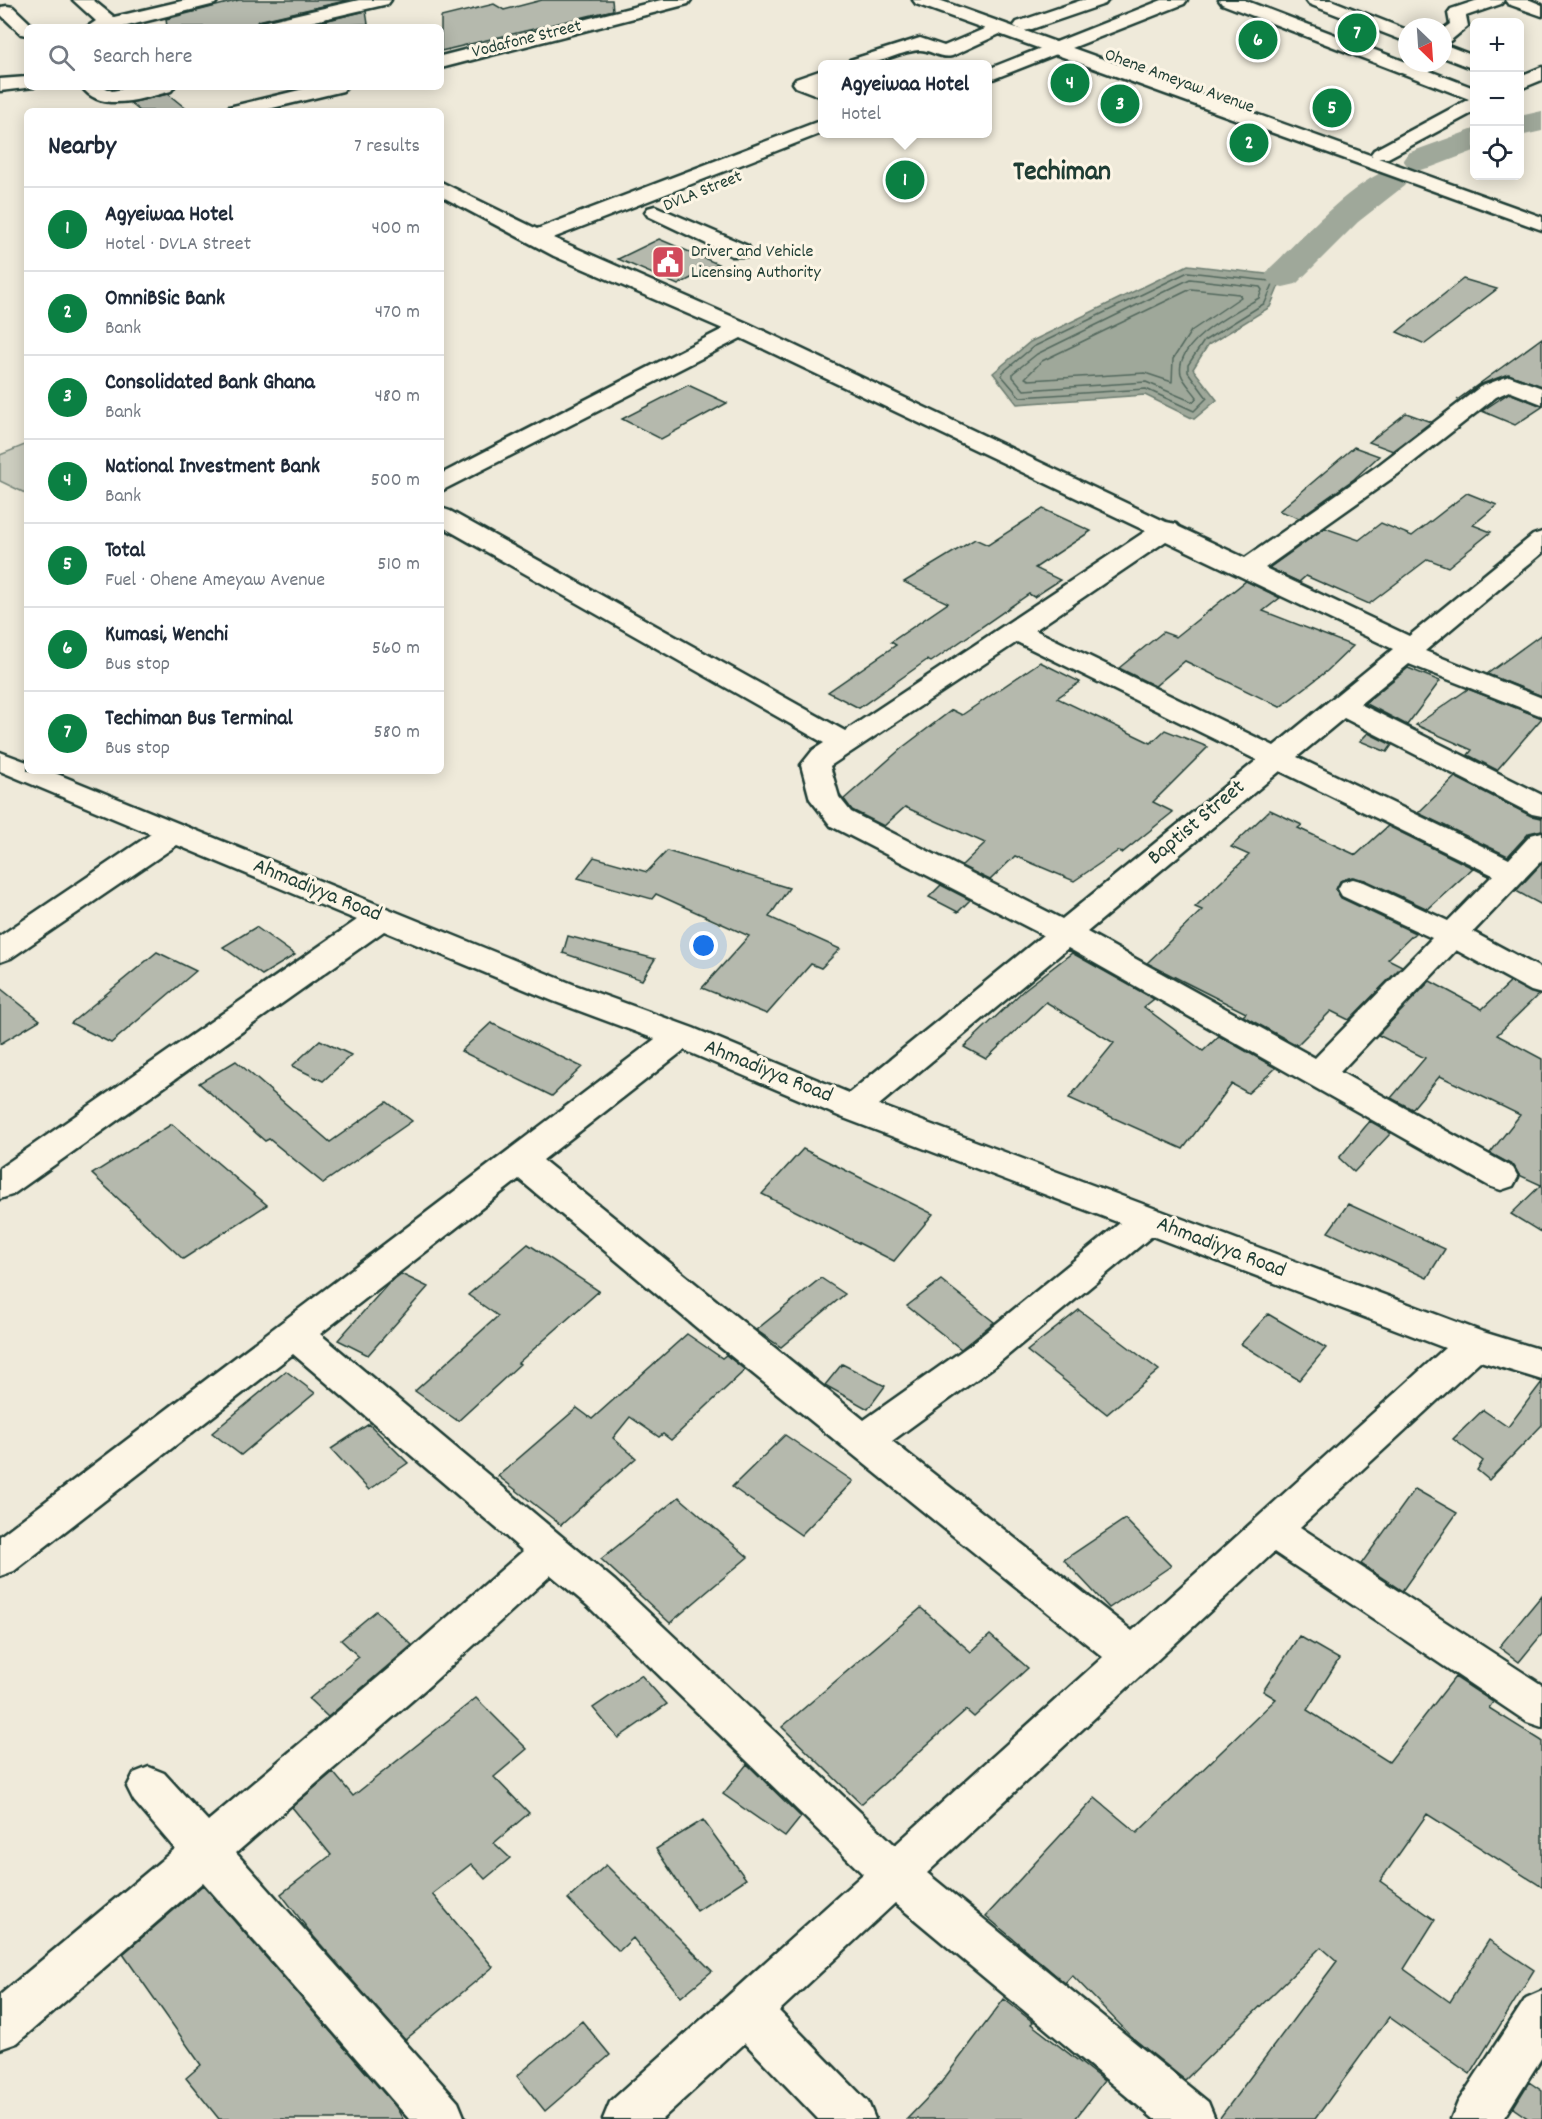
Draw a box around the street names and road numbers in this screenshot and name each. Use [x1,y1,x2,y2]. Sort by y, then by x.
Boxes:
street label: Vodafone Street [470,14,585,66]
street label: Ohene Ameyaw Avenue [1101,43,1257,121]
street label: DVLA Street [660,165,746,219]
street label: Baptist Street [1141,773,1253,873]
street label: Ahmadiyya Road [248,851,386,931]
street label: Ahmadiyya Road [699,1032,837,1112]
street label: Ahmadiyya Road [1152,1209,1290,1287]

